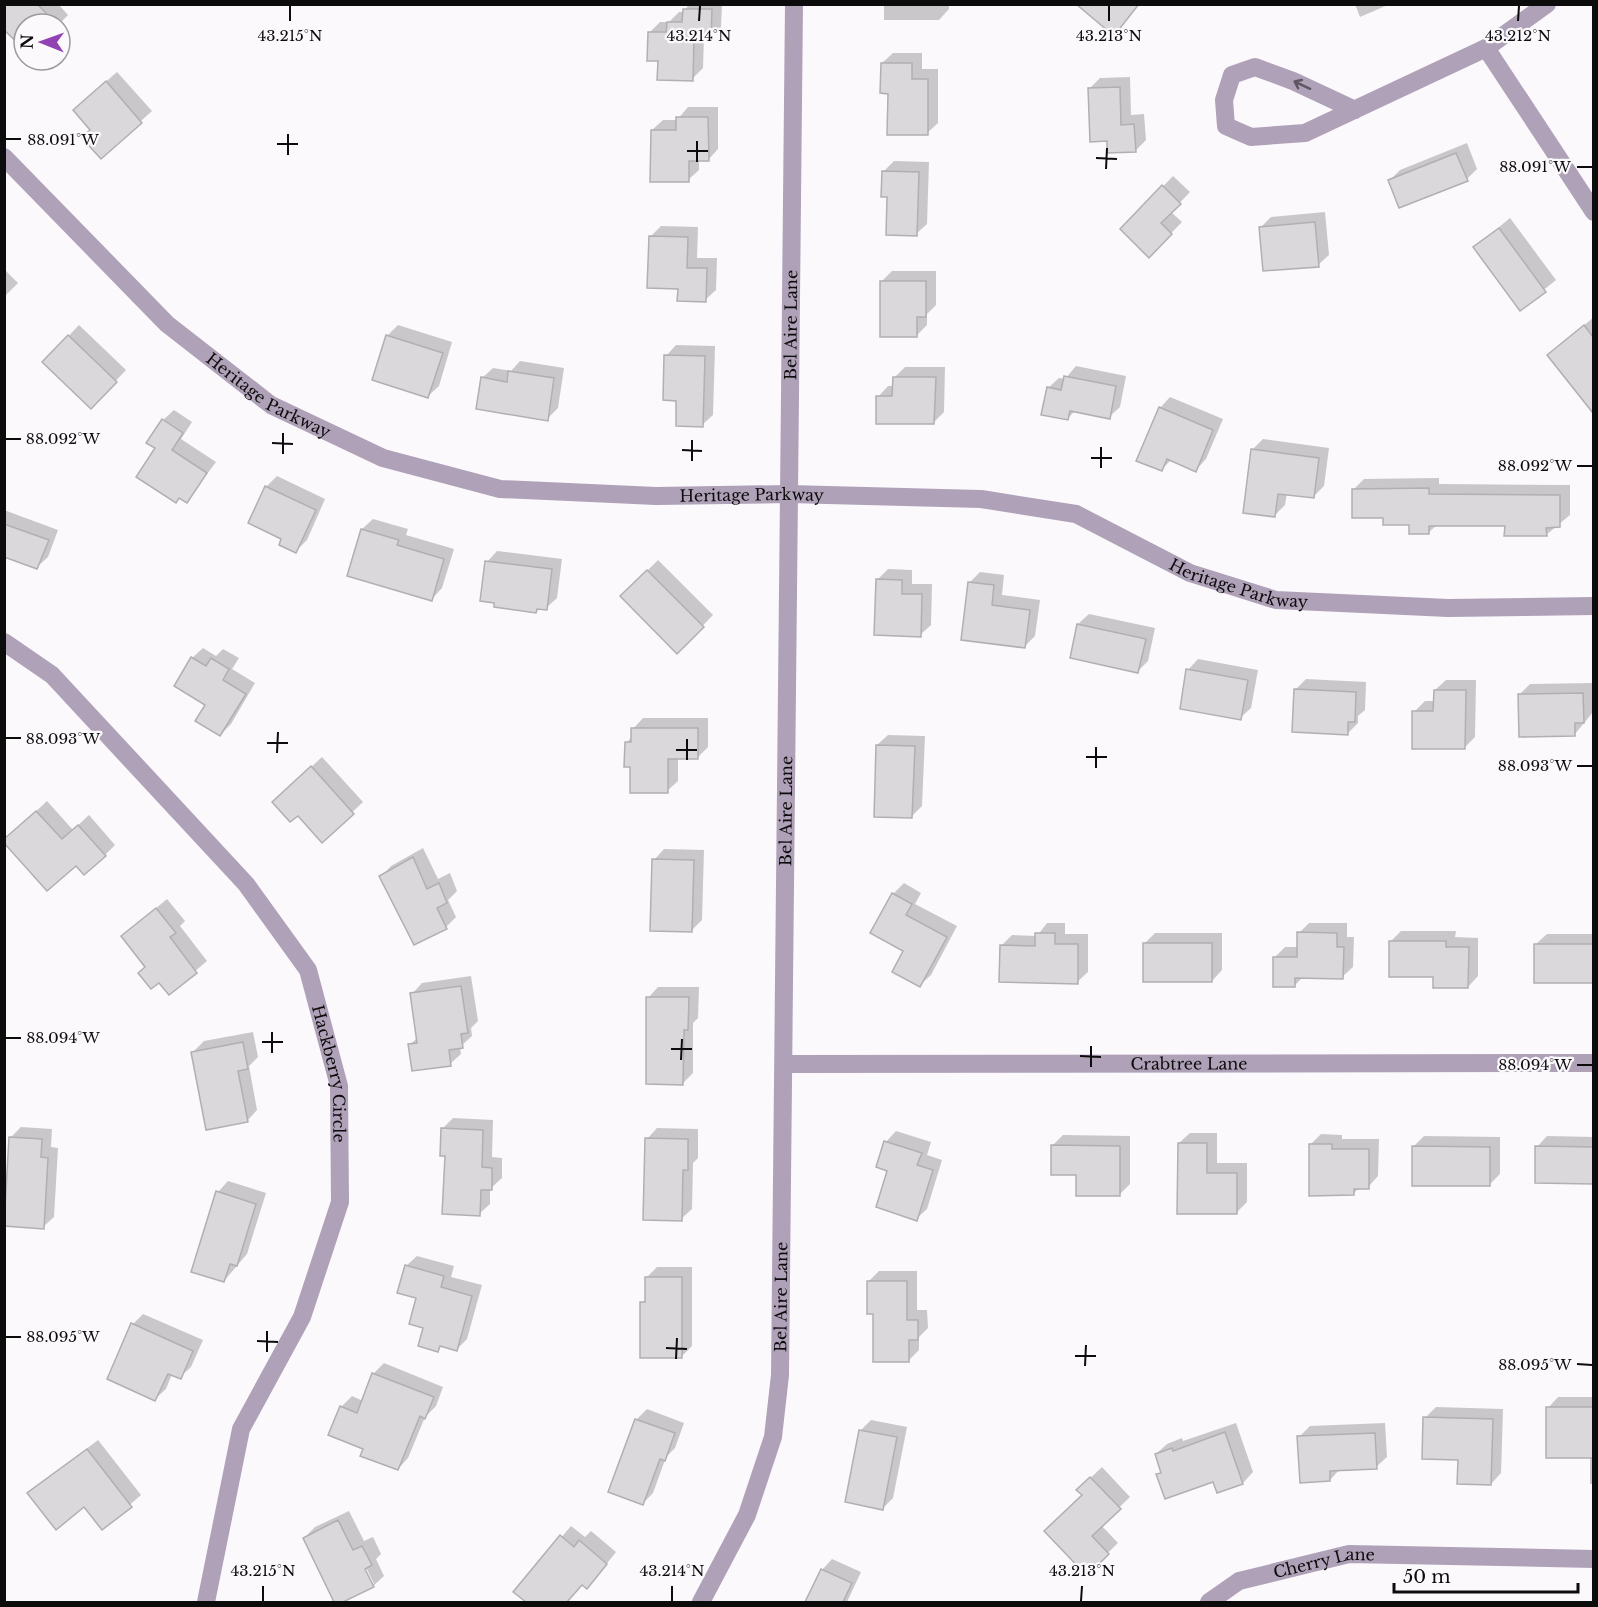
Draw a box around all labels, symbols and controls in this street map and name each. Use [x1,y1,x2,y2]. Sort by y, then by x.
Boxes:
north arrow [12,12,72,72]
text: 43.215°N [257,26,323,45]
text: 43.214°N [666,26,732,45]
text: 43.213°N [1076,26,1142,45]
text: 43.212°N [1485,26,1551,45]
text: N [17,34,37,49]
one-way arrow [1293,79,1312,90]
text: 88.091°W [27,130,99,149]
text: 88.091°W [1499,157,1571,176]
street label: Bel Aire Lane [780,270,801,380]
street label: Heritage Parkway [202,348,335,442]
text: 88.092°W [26,429,100,448]
text: 88.092°W [1498,456,1572,475]
street label: Heritage Parkway [679,484,825,506]
street label: Heritage Parkway [1166,554,1309,612]
text: 88.093°W [26,729,100,748]
street label: Bel Aire Lane [775,756,796,866]
text: 88.093°W [1498,756,1572,775]
street label: Hackberry Circle [308,1003,350,1143]
text: 88.094°W [26,1028,100,1047]
street label: Crabtree Lane [1130,1053,1248,1074]
text: 88.094°W [1498,1055,1572,1074]
street label: Bel Aire Lane [770,1242,791,1352]
text: 88.095°W [26,1327,100,1346]
text: 88.095°W [1498,1355,1572,1374]
street label: Cherry Lane [1271,1544,1375,1582]
scale bar [1394,1556,1578,1594]
text: 43.215°N [230,1561,296,1580]
text: 43.214°N [639,1561,705,1580]
text: 43.213°N [1049,1561,1115,1580]
text: 50 m [1403,1566,1451,1588]

